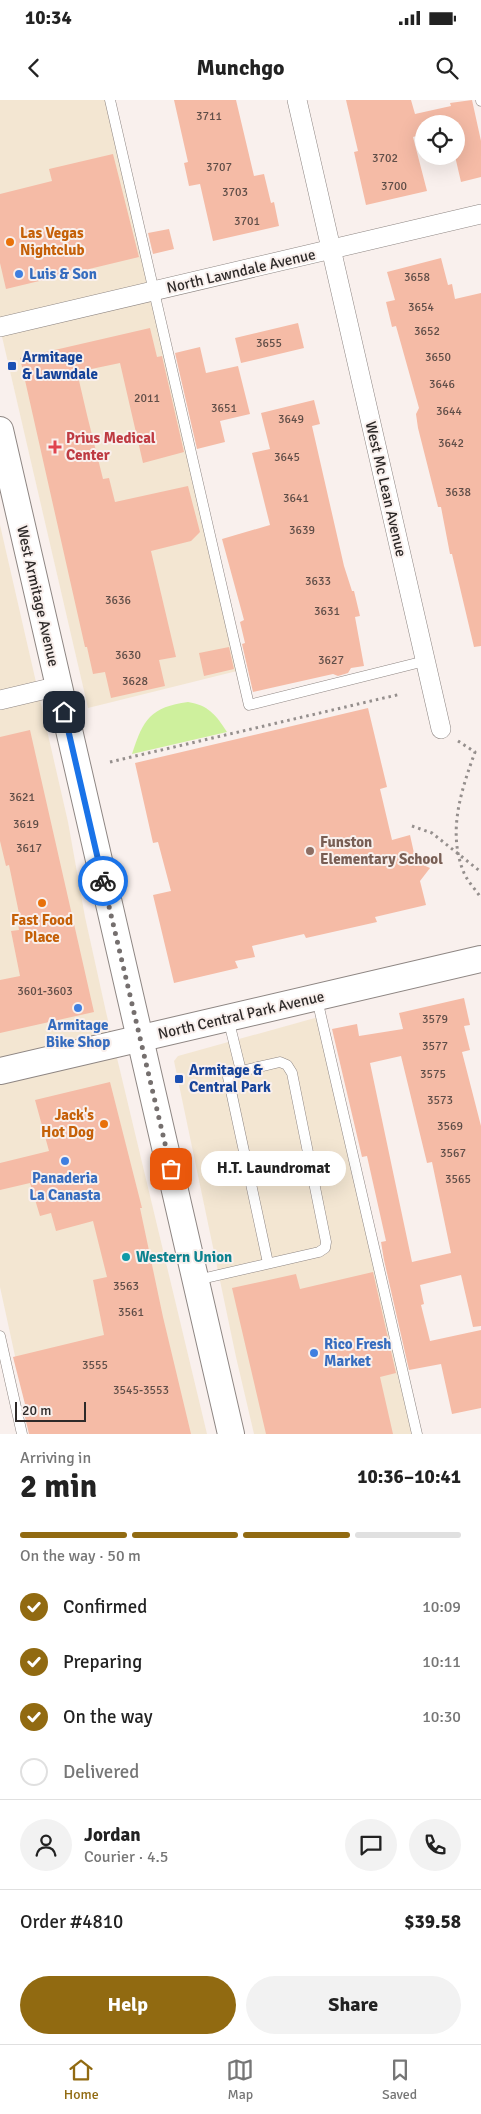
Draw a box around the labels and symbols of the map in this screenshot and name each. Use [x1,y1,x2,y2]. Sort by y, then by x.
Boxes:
house number: 3711 [196,109,222,124]
house number: 3702 [372,151,398,166]
house number: 3707 [206,160,232,175]
house number: 3700 [381,179,407,194]
house number: 3703 [222,185,248,200]
house number: 3701 [234,214,260,229]
place label: Las Vegas Nightclub [20,224,84,259]
marker: Las Vegas Nightclub [4,236,16,248]
street label: North Lawndale Avenue [165,245,317,297]
place label: Luis & Son [29,265,97,283]
marker: Luis & Son [13,268,25,280]
house number: 3658 [404,270,430,285]
house number: 3654 [408,300,434,315]
house number: 3652 [414,324,440,339]
house number: 3655 [256,336,282,351]
place label: Armitage & Lawndale [22,348,98,383]
house number: 3650 [425,350,451,365]
marker: Armitage & Lawndale [6,360,18,372]
house number: 3646 [429,377,455,392]
house number: 2011 [134,391,160,406]
house number: 3651 [211,401,237,416]
house number: 3644 [436,404,462,419]
house number: 3649 [278,412,304,427]
street label: West Mc Lean Avenue [362,420,410,558]
place label: Prius Medical Center [66,429,156,464]
house number: 3642 [438,436,464,451]
marker: Prius Medical Center [48,440,62,454]
house number: 3645 [274,450,300,465]
house number: 3638 [445,485,471,500]
house number: 3641 [283,491,309,506]
house number: 3639 [289,523,315,538]
street label: West Armitage Avenue [13,524,63,668]
house number: 3633 [305,574,331,589]
house number: 3636 [105,593,131,608]
house number: 3631 [314,604,340,619]
house number: 3630 [115,648,141,663]
house number: 3627 [318,653,344,668]
house number: 3628 [122,674,148,689]
pin [43,691,85,733]
house number: 3621 [9,790,35,805]
house number: 3619 [13,817,39,832]
place label: Funston Elementary School [320,833,443,868]
house number: 3617 [16,841,42,856]
marker: Funston Elementary School [304,845,316,857]
courier [78,856,128,906]
marker: Fast Food Place [36,897,48,909]
place label: Fast Food Place [11,911,73,946]
house number: 3601-3603 [17,984,73,999]
street label: North Central Park Avenue [156,987,326,1043]
marker: Armitage Bike Shop [72,1002,84,1014]
house number: 3579 [422,1012,448,1027]
place label: Armitage Bike Shop [46,1016,110,1051]
house number: 3577 [422,1039,448,1054]
place label: Armitage & Central Park [189,1061,271,1096]
house number: 3575 [420,1067,446,1082]
marker: Armitage & Central Park [173,1073,185,1085]
house number: 3573 [427,1093,453,1108]
place label: Jack's Hot Dog [41,1106,94,1141]
marker: Jack's Hot Dog [98,1118,110,1130]
house number: 3569 [437,1119,463,1134]
house number: 3567 [440,1146,466,1161]
pin [150,1148,192,1190]
callout: H.T. Laundromat [201,1152,346,1186]
marker: Panaderia La Canasta [59,1155,71,1167]
place label: Panaderia La Canasta [29,1169,101,1204]
house number: 3565 [445,1172,471,1187]
place label: Western Union [136,1248,232,1266]
marker: Western Union [120,1251,132,1263]
house number: 3563 [113,1279,139,1294]
house number: 3561 [118,1305,144,1320]
place label: Rico Fresh Market [324,1335,391,1370]
marker: Rico Fresh Market [308,1347,320,1359]
house number: 3555 [82,1358,108,1373]
house number: 3545-3553 [113,1383,169,1398]
scale bar [15,1399,86,1422]

